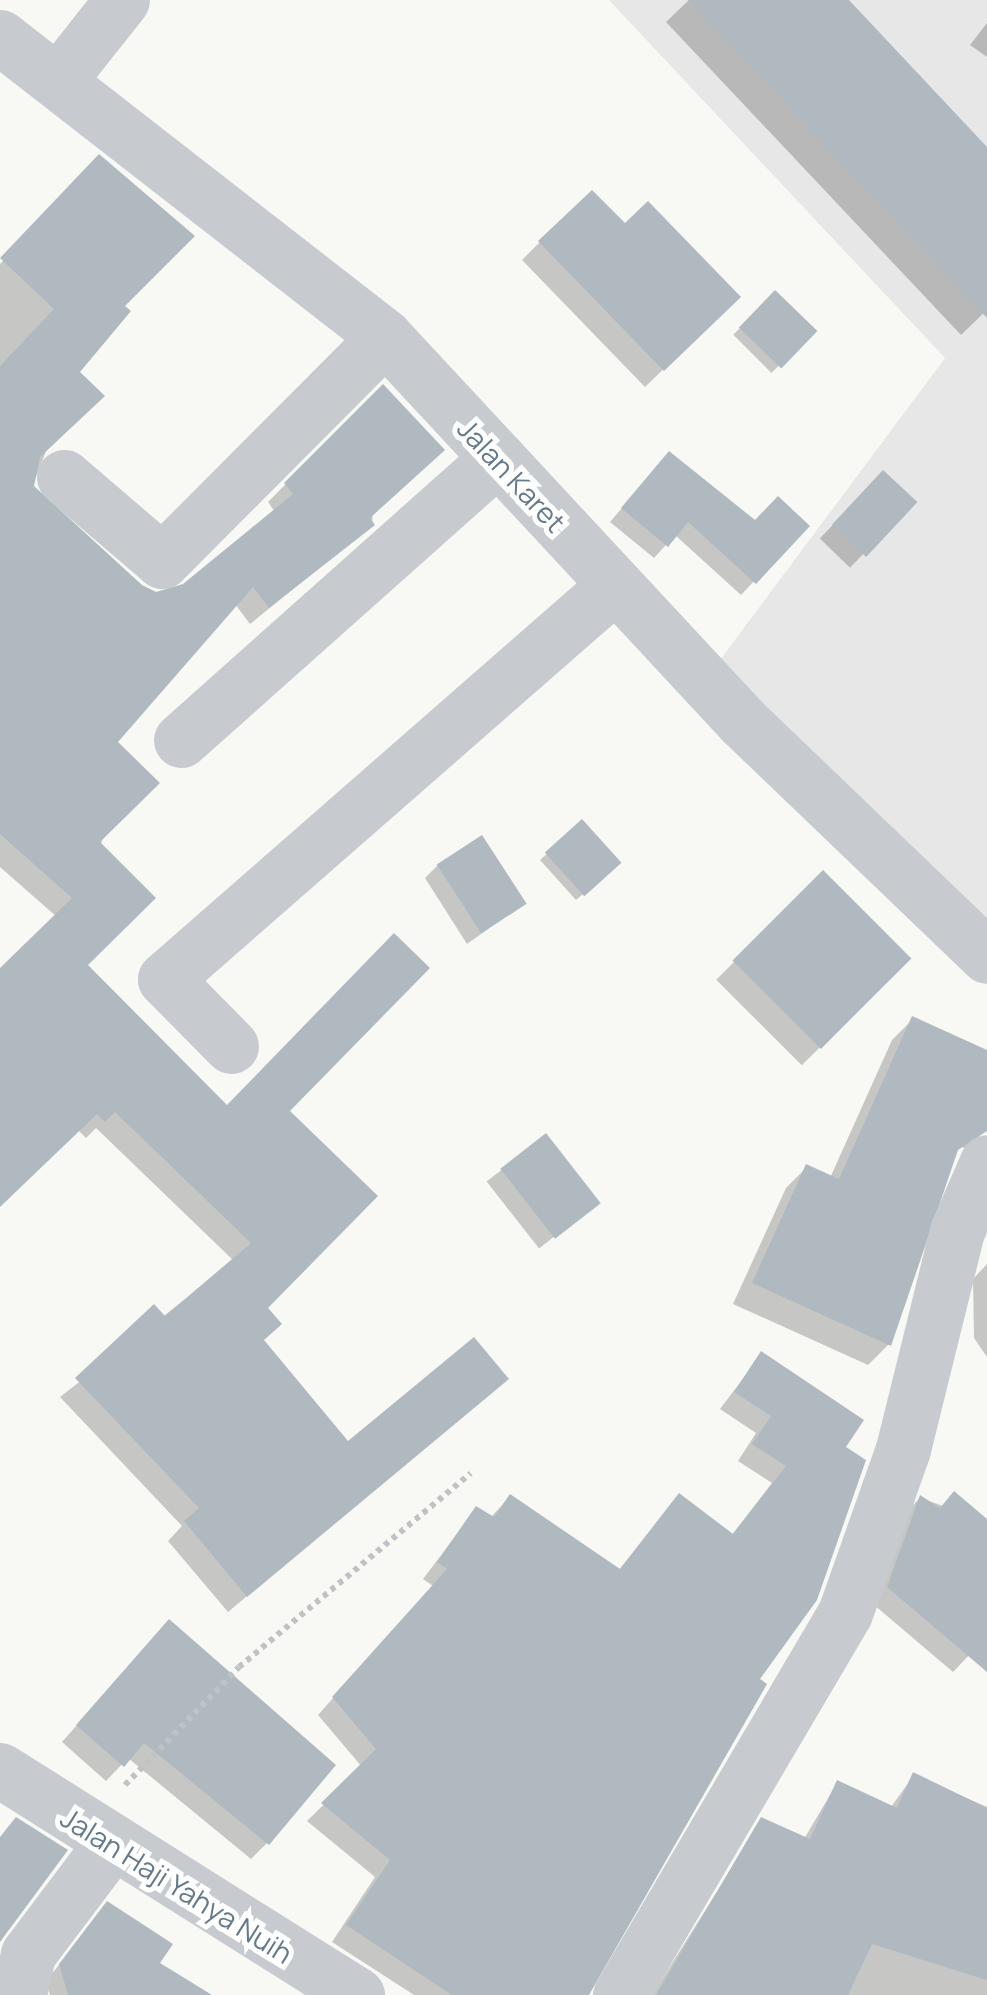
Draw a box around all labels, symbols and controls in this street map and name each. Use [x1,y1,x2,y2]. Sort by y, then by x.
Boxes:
street label: Jalan Karet [451,411,573,539]
street label: Jalan Haji Yahya Nuih [55,1800,299,1970]

